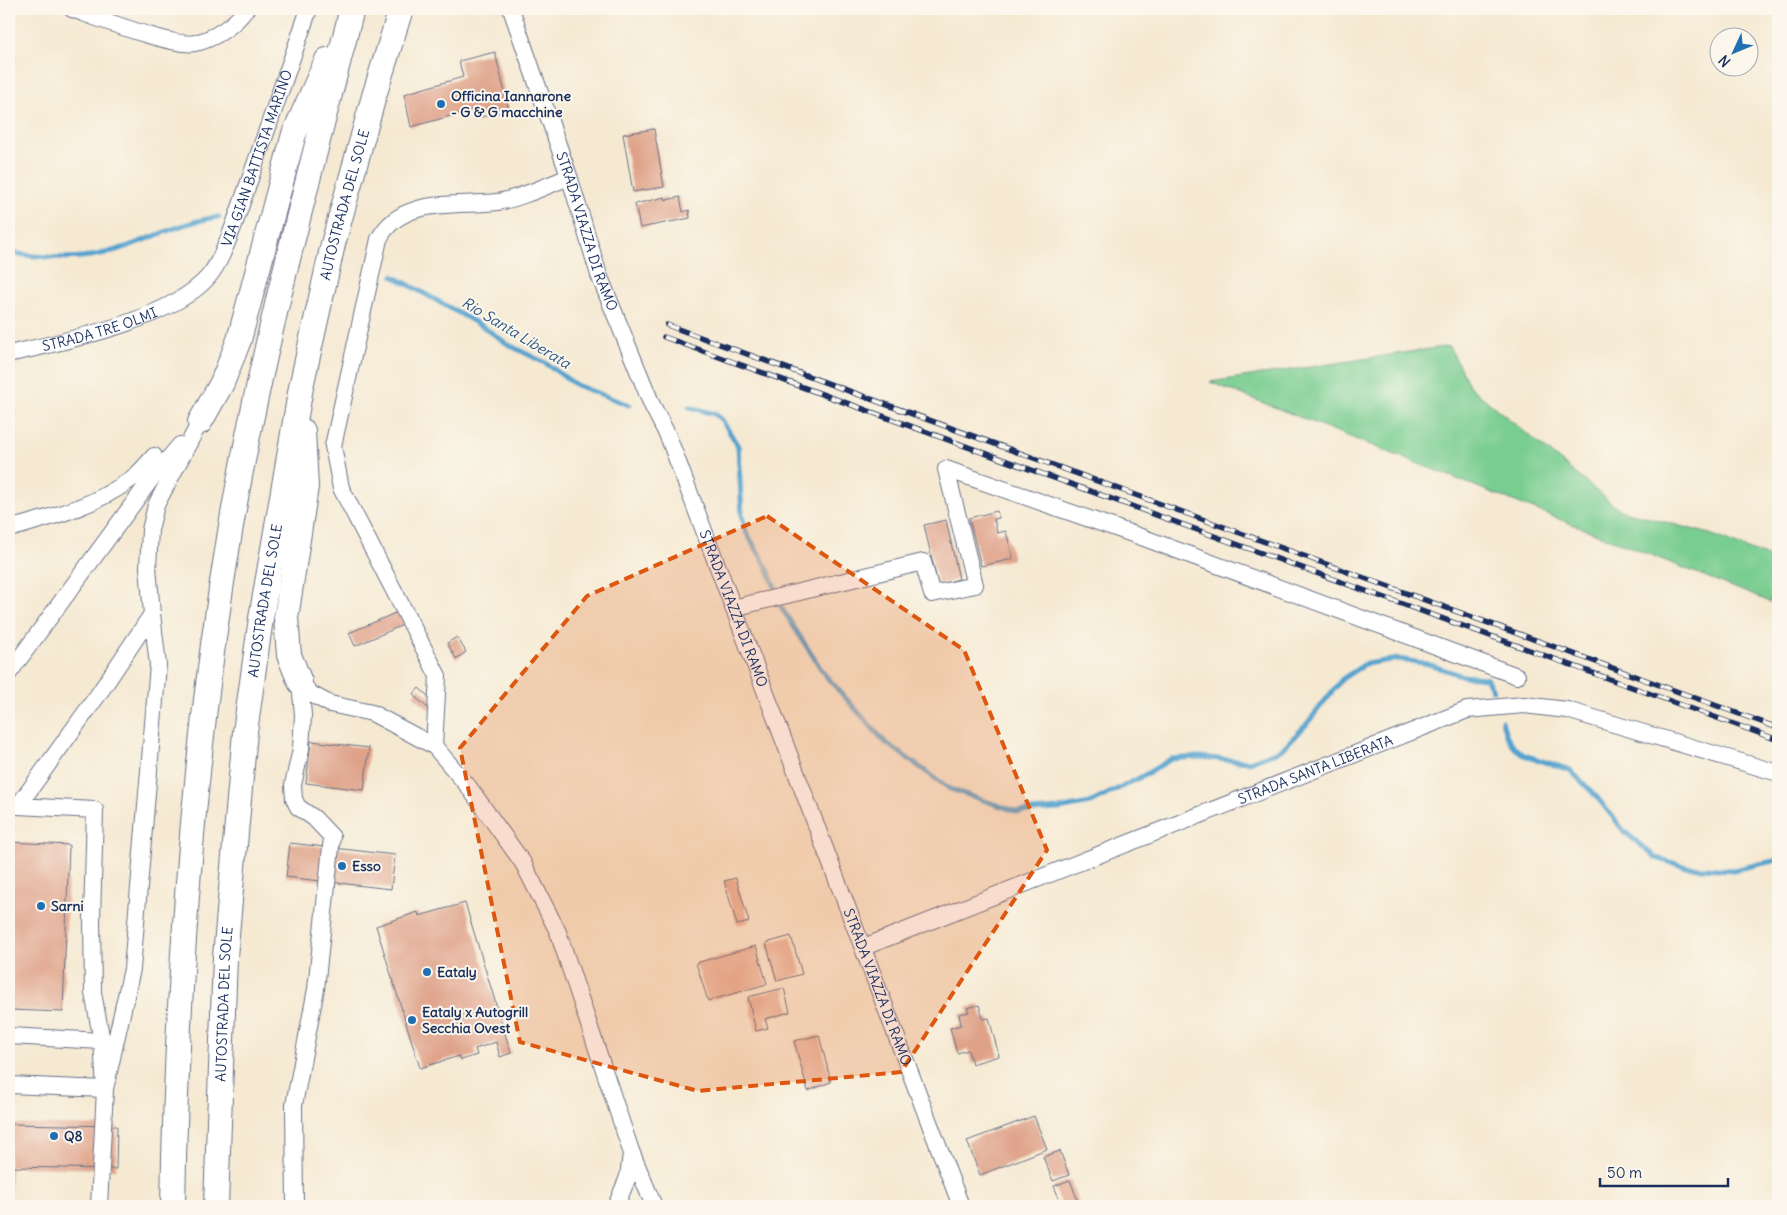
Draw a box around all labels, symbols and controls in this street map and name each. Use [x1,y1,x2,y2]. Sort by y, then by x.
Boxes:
north arrow [1710,28,1760,78]
text: N [1715,51,1734,71]
street label: VIA GIAN BATTISTA MARINO [217,67,296,249]
place label: Officina Iannarone - G & G macchine [451,87,571,121]
marker: Officina Iannarone - G & G macchine [435,98,447,110]
street label: AUTOSTRADA DEL SOLE [316,127,373,282]
street label: STRADA VIAZZA DI RAMO [552,149,622,314]
water label: Rio Santa Liberata [458,293,575,373]
street label: STRADA TRE OLMI [40,303,160,355]
street label: AUTOSTRADA DEL SOLE [244,522,286,678]
street label: STRADA VIAZZA DI RAMO [696,527,772,690]
street label: STRADA SANTA LIBERATA [1235,731,1395,808]
place label: Esso [352,857,381,875]
marker: Esso [336,860,348,872]
place label: Sarni [51,897,84,915]
marker: Sarni [35,900,47,912]
street label: STRADA VIAZZA DI RAMO [840,906,916,1068]
street label: AUTOSTRADA DEL SOLE [211,926,237,1082]
place label: Eataly [437,963,477,981]
marker: Eataly [421,966,433,978]
place label: Eataly x Autogrill Secchia Ovest [422,1003,528,1037]
marker: Eataly x Autogrill Secchia Ovest [406,1014,418,1026]
place label: Q8 [64,1127,83,1145]
marker: Q8 [48,1130,60,1142]
scale bar [1600,1155,1727,1187]
text: 50 m [1607,1163,1642,1182]

